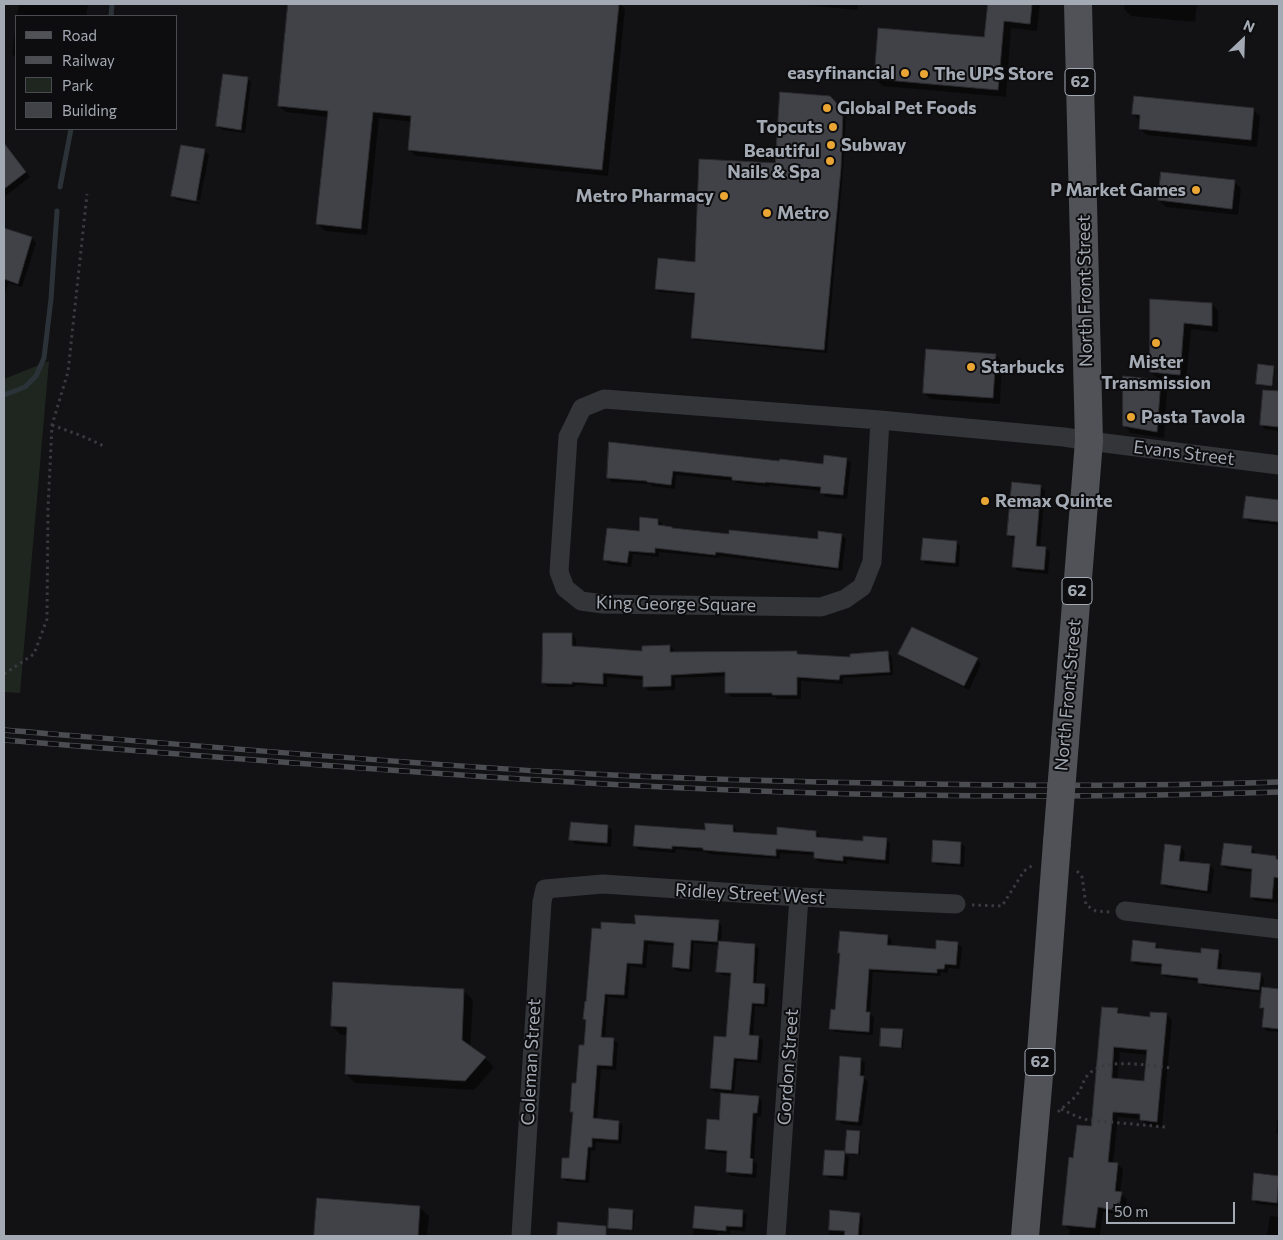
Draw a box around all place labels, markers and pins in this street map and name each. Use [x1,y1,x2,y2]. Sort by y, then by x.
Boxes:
place label: easyfinancial [787,62,895,84]
place label: The UPS Store [934,63,1054,85]
marker: easyfinancial [899,67,911,79]
marker: The UPS Store [918,68,930,80]
place label: Global Pet Foods [837,97,977,119]
marker: Global Pet Foods [821,102,833,114]
place label: Topcuts [756,116,823,138]
marker: Topcuts [827,121,839,133]
place label: Subway [841,134,906,156]
marker: Subway [825,139,837,151]
place label: Beautiful Nails & Spa [727,140,820,182]
marker: Beautiful Nails & Spa [824,155,836,167]
place label: P Market Games [1050,179,1186,201]
marker: P Market Games [1190,184,1202,196]
place label: Metro Pharmacy [576,185,714,207]
marker: Metro Pharmacy [718,190,730,202]
place label: Metro [777,202,829,224]
marker: Metro [761,207,773,219]
marker: Mister Transmission [1150,337,1162,349]
place label: Mister Transmission [1101,351,1211,394]
place label: Starbucks [981,356,1065,378]
marker: Starbucks [965,361,977,373]
place label: Pasta Tavola [1141,406,1245,428]
marker: Pasta Tavola [1125,411,1137,423]
place label: Remax Quinte [995,490,1112,512]
marker: Remax Quinte [979,495,991,507]

